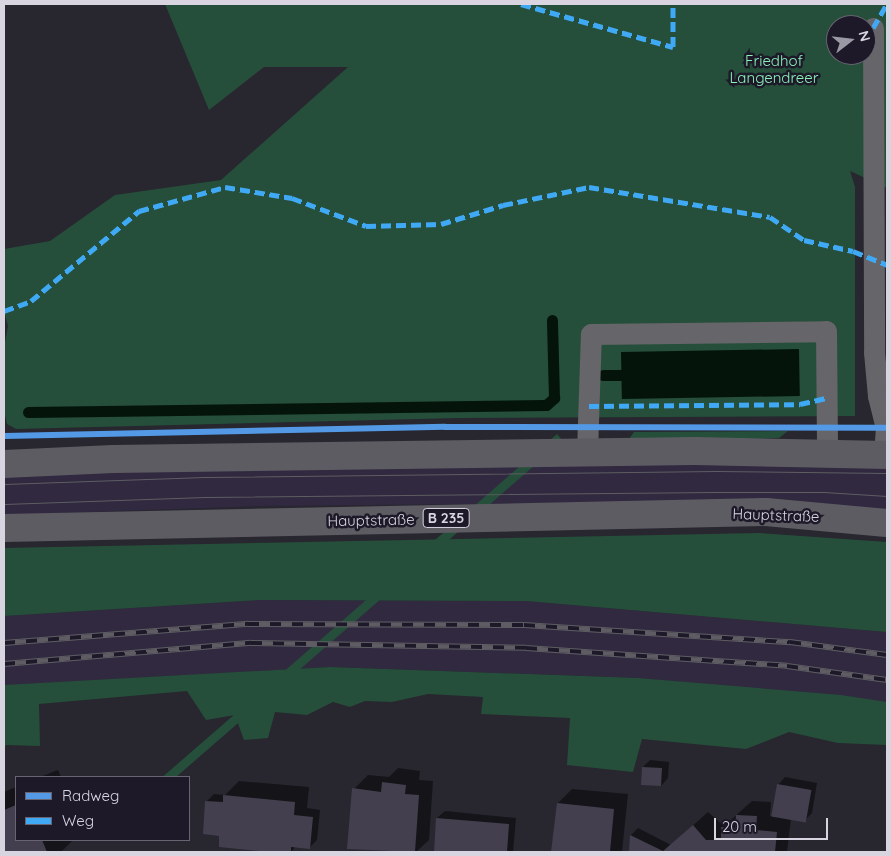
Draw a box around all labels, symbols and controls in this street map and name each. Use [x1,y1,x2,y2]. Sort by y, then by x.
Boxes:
north arrow [826,15,876,65]
text: N [854,29,875,44]
park label: Friedhof Langendreer [729,51,819,86]
street label: Hauptstraße [732,504,820,526]
road number: B 235 [422,506,470,530]
street label: Hauptstraße [327,510,415,530]
legend [15,776,190,841]
text: Radweg [62,786,119,805]
scale bar [716,808,830,840]
text: Weg [62,811,94,830]
text: 20 m [722,817,757,836]

